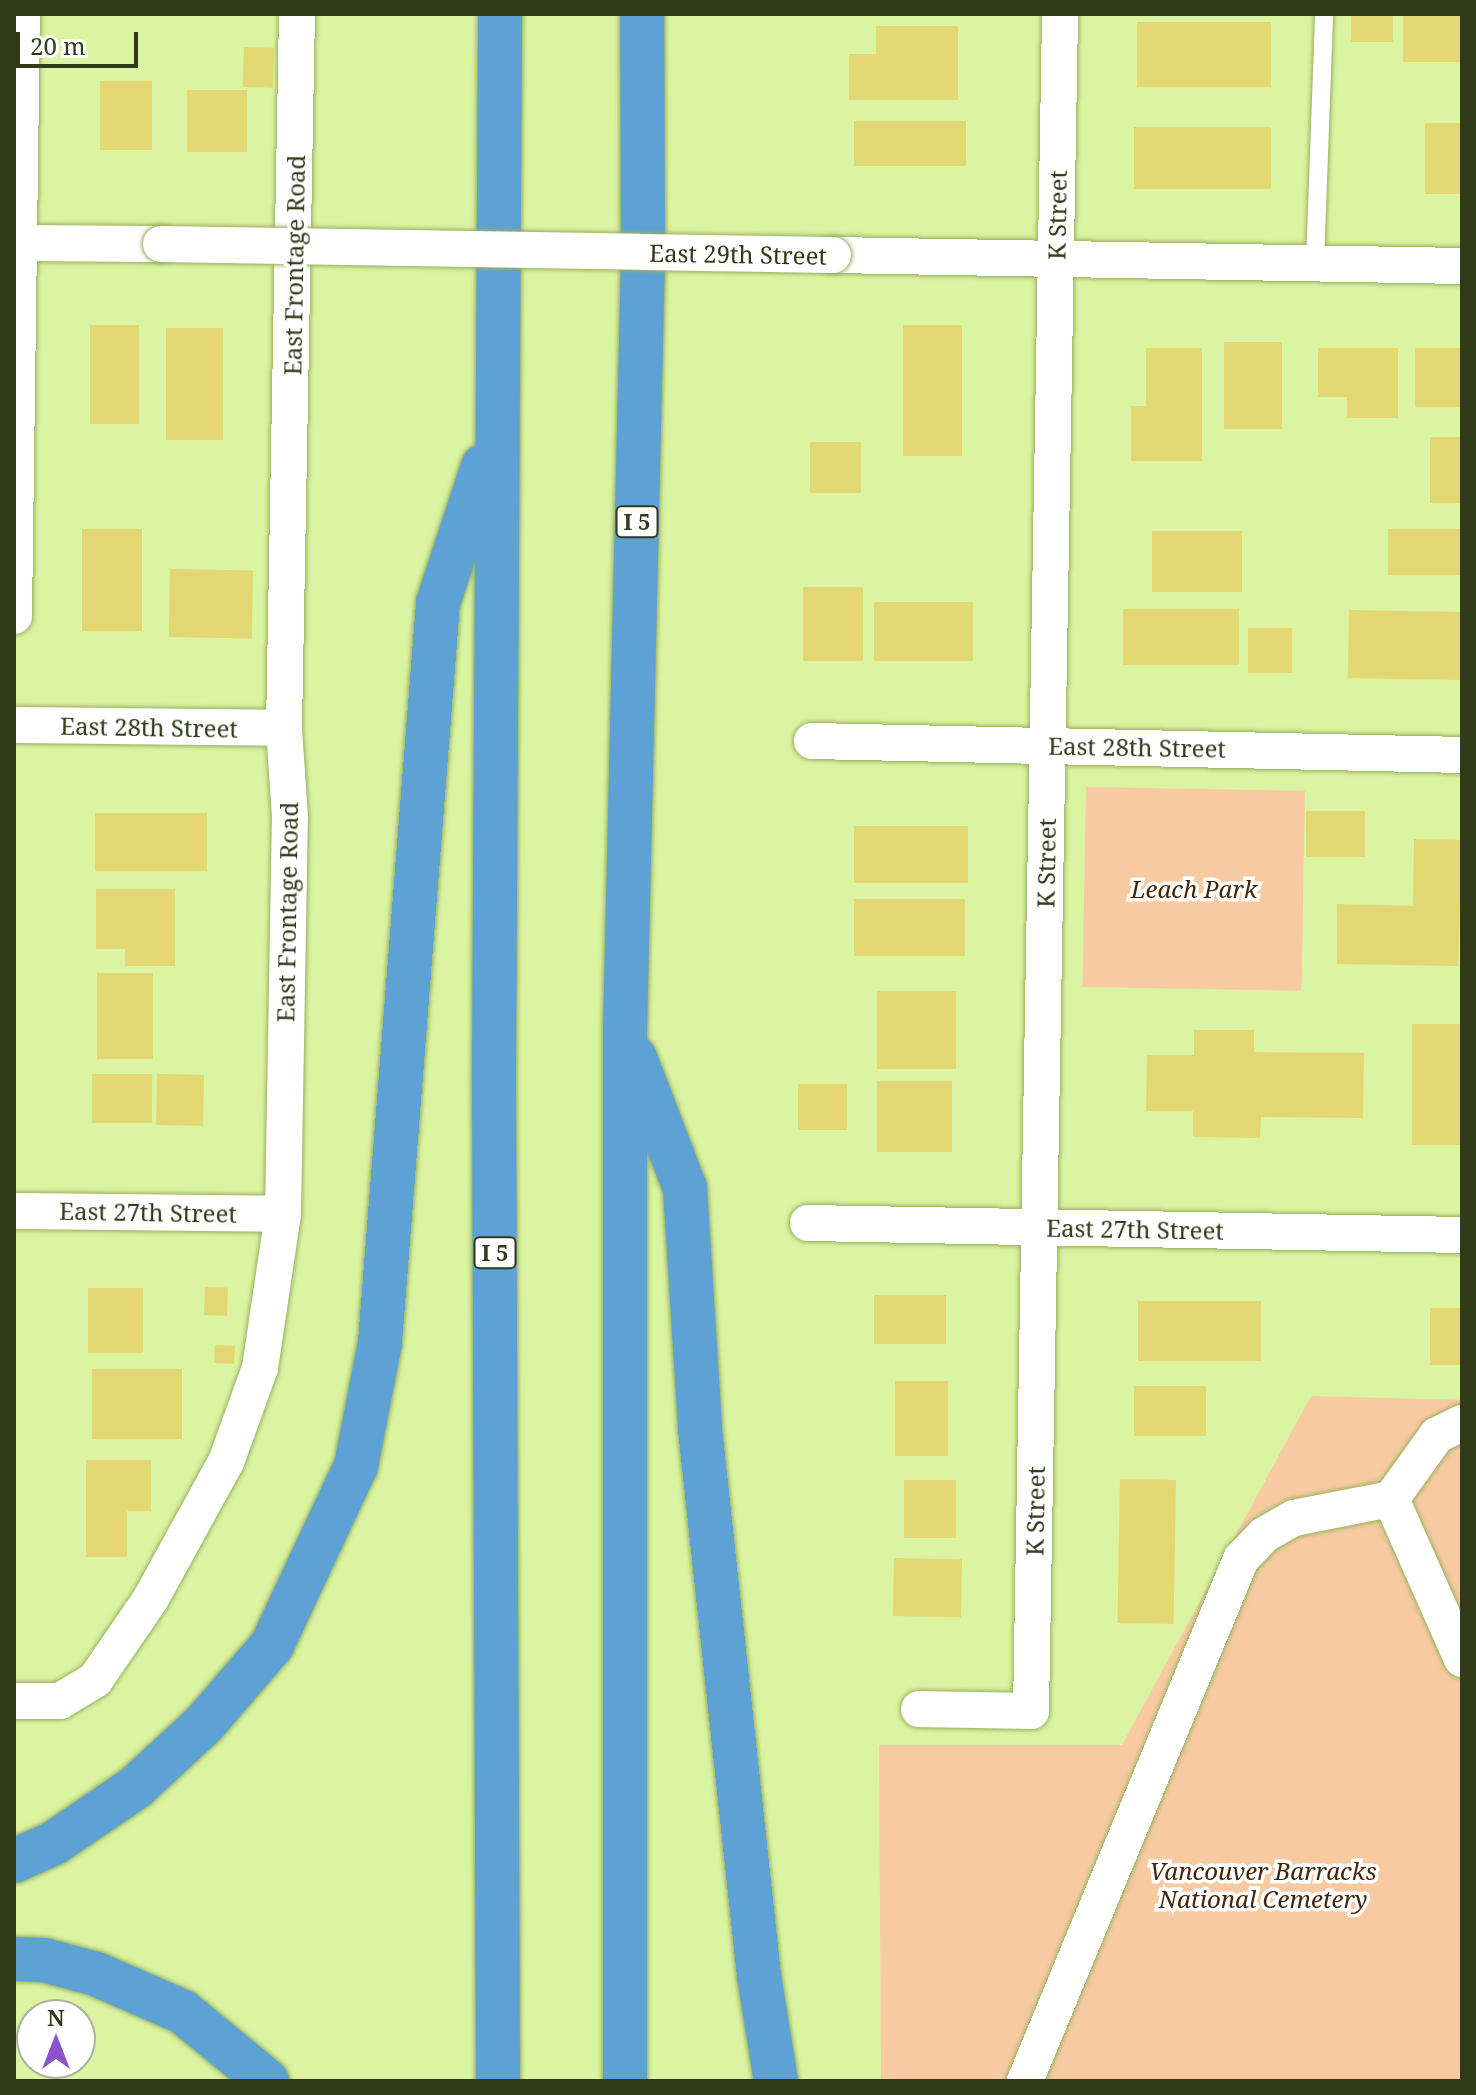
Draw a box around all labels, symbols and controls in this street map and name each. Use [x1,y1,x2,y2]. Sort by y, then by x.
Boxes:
scale bar [20,16,142,66]
text: 20 m [30,29,86,62]
street label: East Frontage Road [278,154,310,376]
street label: K Street [1042,170,1072,260]
street label: East 29th Street [649,238,827,270]
road number: I 5 [615,504,659,540]
street label: East 28th Street [60,711,238,743]
street label: East 28th Street [1048,731,1226,763]
street label: East Frontage Road [271,801,303,1023]
street label: K Street [1031,818,1061,908]
park label: Leach Park [1131,875,1257,903]
street label: East 27th Street [59,1196,237,1228]
street label: East 27th Street [1046,1213,1224,1245]
road number: I 5 [473,1235,517,1271]
street label: K Street [1020,1466,1050,1556]
park label: Vancouver Barracks National Cemetery [1149,1857,1377,1913]
north arrow [16,1999,96,2079]
text: N [47,2002,65,2032]

